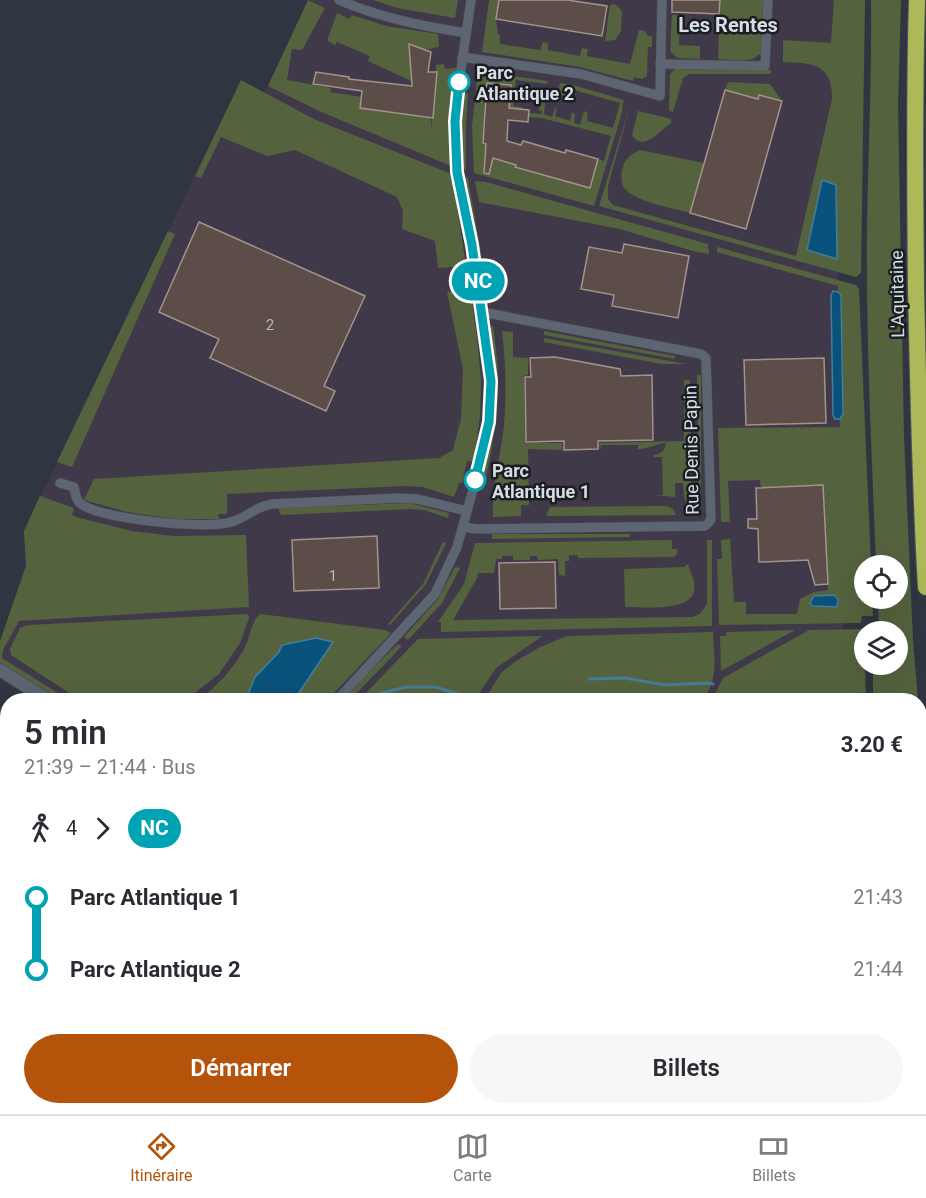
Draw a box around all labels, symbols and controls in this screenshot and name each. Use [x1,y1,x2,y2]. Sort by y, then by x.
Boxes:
district label: Les Rentes [678,13,778,37]
place label: Parc Atlantique 2 [476,62,574,104]
marker: Parc Atlantique 2 [448,71,470,93]
street label: L'Aquitaine [886,250,908,338]
line badge: NC [451,262,505,300]
text: NC [464,269,492,293]
house number: 2 [266,316,274,334]
street label: Rue Denis Papin [679,385,703,515]
place label: Parc Atlantique 1 [492,460,590,502]
marker: Parc Atlantique 1 [464,469,486,491]
map controls [854,555,908,675]
button: locate [854,555,908,609]
house number: 1 [329,567,337,585]
button: layers [854,621,908,675]
text: 5 min [24,713,107,752]
text: 3.20 € [841,732,903,757]
text: 21:39 – 21:44 · Bus [24,755,196,779]
icon: walk [24,812,57,845]
icon: forward [86,812,119,845]
text: 4 [66,816,77,840]
text: NC [140,816,169,840]
text: Parc Atlantique 1 [70,885,241,910]
text: 21:43 [853,885,903,909]
text: Parc Atlantique 2 [70,957,241,982]
text: 21:44 [853,957,903,981]
button: Démarrer [24,1034,458,1103]
button: Billets [470,1034,903,1103]
tab: Itinéraire [130,1130,193,1185]
tab: Carte [453,1130,492,1185]
tab: Billets [752,1130,796,1185]

